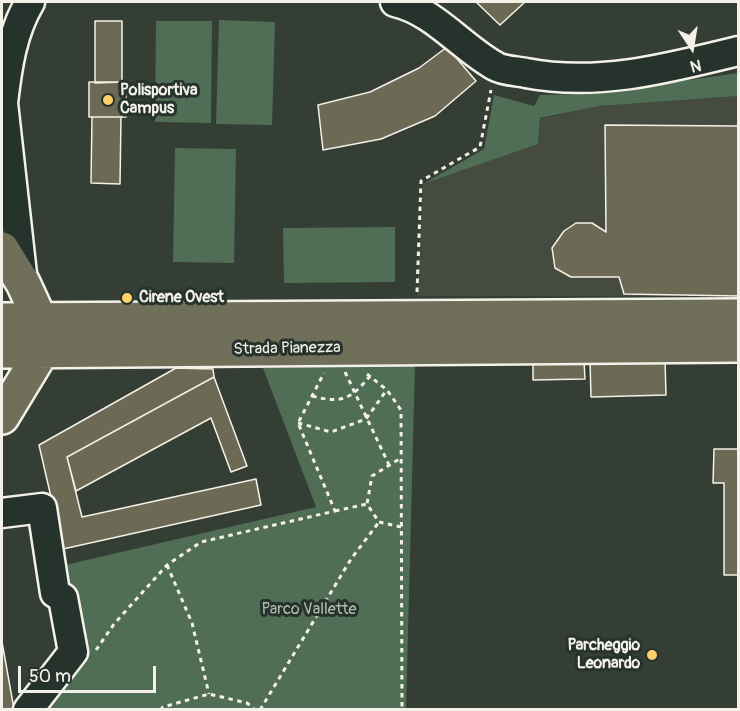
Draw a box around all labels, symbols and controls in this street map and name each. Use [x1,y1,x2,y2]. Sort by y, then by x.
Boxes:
north arrow [662,18,722,78]
text: N [688,55,703,77]
place label: Polisportiva Campus [120,81,198,119]
marker: Polisportiva Campus [101,93,115,107]
place label: Cirene Ovest [139,288,224,308]
marker: Cirene Ovest [120,291,134,305]
street label: Strada Pianezza [233,338,341,360]
park label: Parco Vallette [262,600,356,620]
place label: Parcheggio Leonardo [568,636,640,674]
marker: Parcheggio Leonardo [645,648,659,662]
scale bar [21,654,159,692]
text: 50 m [29,665,71,688]

